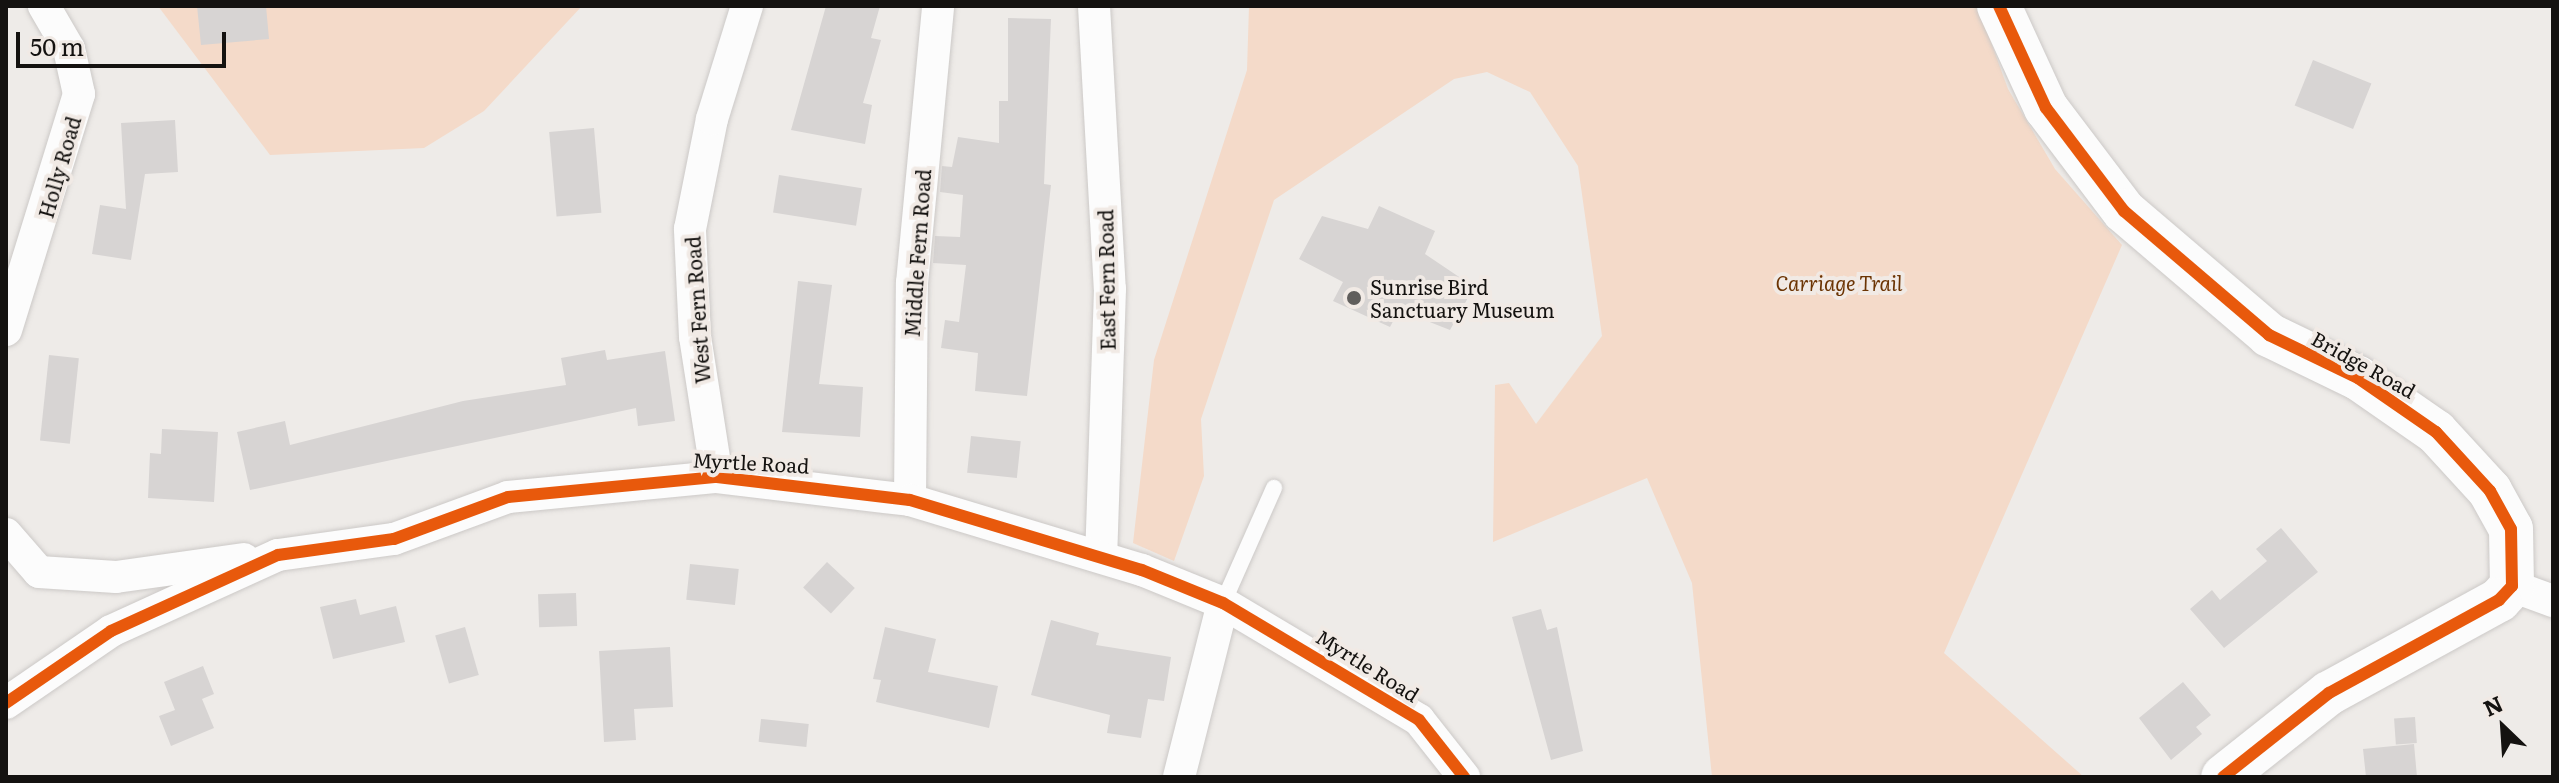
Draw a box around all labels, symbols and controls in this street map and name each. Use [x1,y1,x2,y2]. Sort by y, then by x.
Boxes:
scale bar [20,16,230,66]
text: 50 m [30,28,84,63]
street label: Holly Road [33,113,85,221]
street label: Middle Fern Road [899,168,935,338]
street label: East Fern Road [1093,209,1119,351]
street label: West Fern Road [680,235,714,385]
park label: Carriage Trail [1776,270,1902,294]
place label: Sunrise Bird Sanctuary Museum [1370,274,1555,321]
marker: Sunrise Bird Sanctuary Museum [1345,289,1363,307]
street label: Bridge Road [2308,326,2420,402]
street label: Myrtle Road [692,447,810,477]
street label: Myrtle Road [1312,624,1424,706]
text: N [2477,686,2508,724]
north arrow [2463,687,2543,767]

